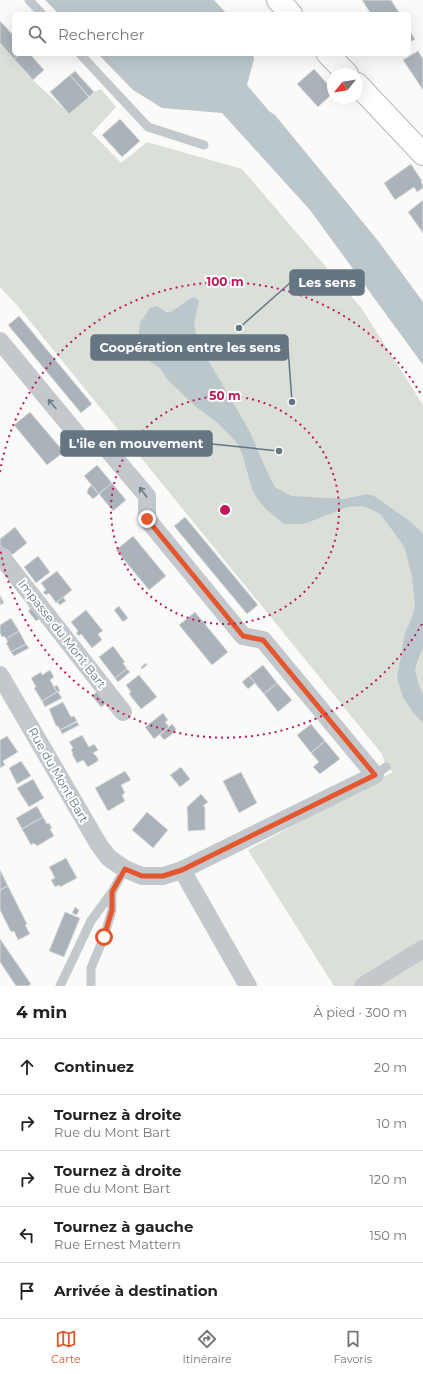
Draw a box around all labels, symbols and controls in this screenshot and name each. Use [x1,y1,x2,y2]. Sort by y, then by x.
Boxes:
search box [12,12,411,56]
icon: search [26,23,48,45]
text: Rechercher [58,25,145,44]
north arrow [327,68,363,104]
callout: Les sens [290,270,364,295]
text: 100 m [207,274,243,289]
text: Les sens [298,274,356,290]
callout: Coopération entre les sens [91,335,288,360]
text: Coopération entre les sens [99,339,281,355]
text: 50 m [209,388,241,403]
one-way arrow [48,399,57,410]
callout: L'ile en mouvement [61,431,212,456]
text: L'ile en mouvement [69,435,204,451]
one-way arrow [138,486,147,497]
centre of rings [218,503,232,517]
route end [138,510,156,528]
street label: Impasse du Mont Bart [15,576,110,691]
street label: Rue du Mont Bart [25,724,92,825]
route start [95,928,113,946]
text: 4 min [16,1002,67,1022]
text: À pied · 300 m [313,1004,407,1020]
icon: ahead [16,1056,38,1078]
text: Continuez [54,1057,134,1076]
text: 20 m [374,1059,407,1075]
text: Tournez à droite [54,1105,182,1124]
icon: right [16,1112,38,1134]
text: 10 m [377,1115,407,1131]
text: Rue du Mont Bart [54,1124,171,1140]
text: Tournez à droite [54,1161,182,1180]
icon: right [16,1168,38,1190]
text: 120 m [369,1171,407,1187]
text: Rue du Mont Bart [54,1180,171,1196]
text: Tournez à gauche [54,1217,193,1236]
icon: left [16,1224,38,1246]
text: 150 m [369,1227,407,1243]
text: Rue Ernest Mattern [54,1236,181,1252]
icon: arrive [16,1280,38,1302]
text: Arrivée à destination [54,1281,218,1300]
tab: Carte [51,1328,81,1366]
tab: Itinéraire [183,1328,232,1366]
tab: Favoris [334,1328,372,1366]

